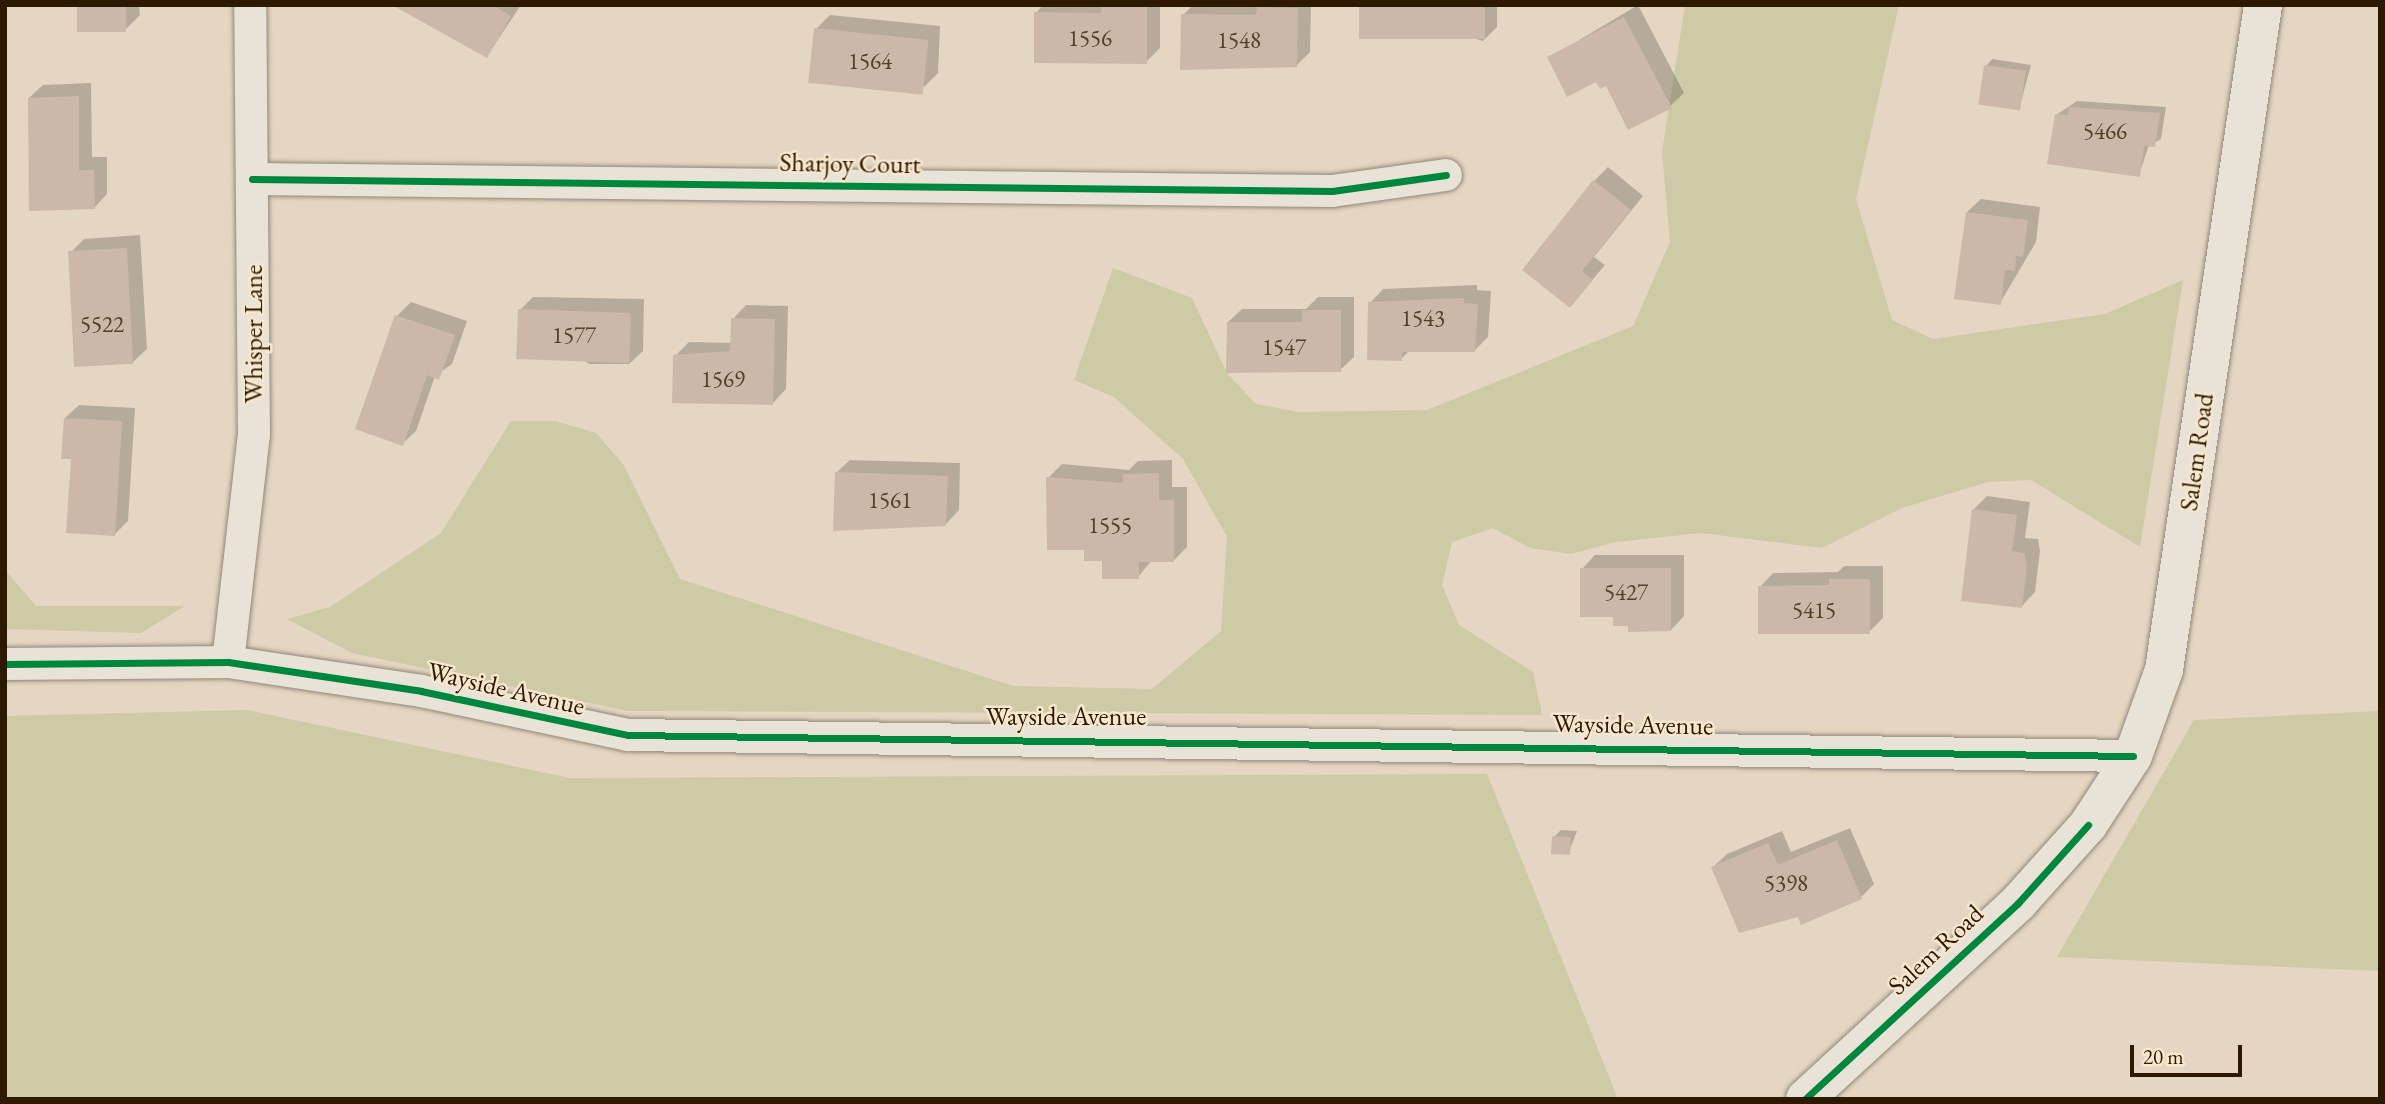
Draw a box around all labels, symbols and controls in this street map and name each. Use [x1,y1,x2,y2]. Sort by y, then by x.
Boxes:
house number: 1556 [1068,24,1112,52]
house number: 1548 [1217,26,1261,54]
house number: 1564 [848,47,892,75]
house number: 5466 [2083,117,2127,145]
street label: Sharjoy Court [779,147,921,181]
street label: Whisper Lane [238,265,270,403]
house number: 1543 [1401,304,1445,332]
house number: 5522 [80,310,124,338]
house number: 1577 [552,321,596,349]
house number: 1547 [1262,333,1306,361]
house number: 1569 [701,365,745,393]
street label: Salem Road [2173,391,2221,513]
house number: 1561 [868,486,912,514]
house number: 1555 [1088,511,1132,539]
house number: 5427 [1604,578,1648,606]
house number: 5415 [1792,596,1836,624]
street label: Wayside Avenue [424,656,588,722]
street label: Wayside Avenue [986,701,1146,733]
street label: Wayside Avenue [1552,708,1714,742]
house number: 5398 [1764,869,1808,897]
street label: Salem Road [1882,898,1990,1002]
scale bar [2133,1030,2245,1074]
text: 20 m [2143,1043,2184,1070]

